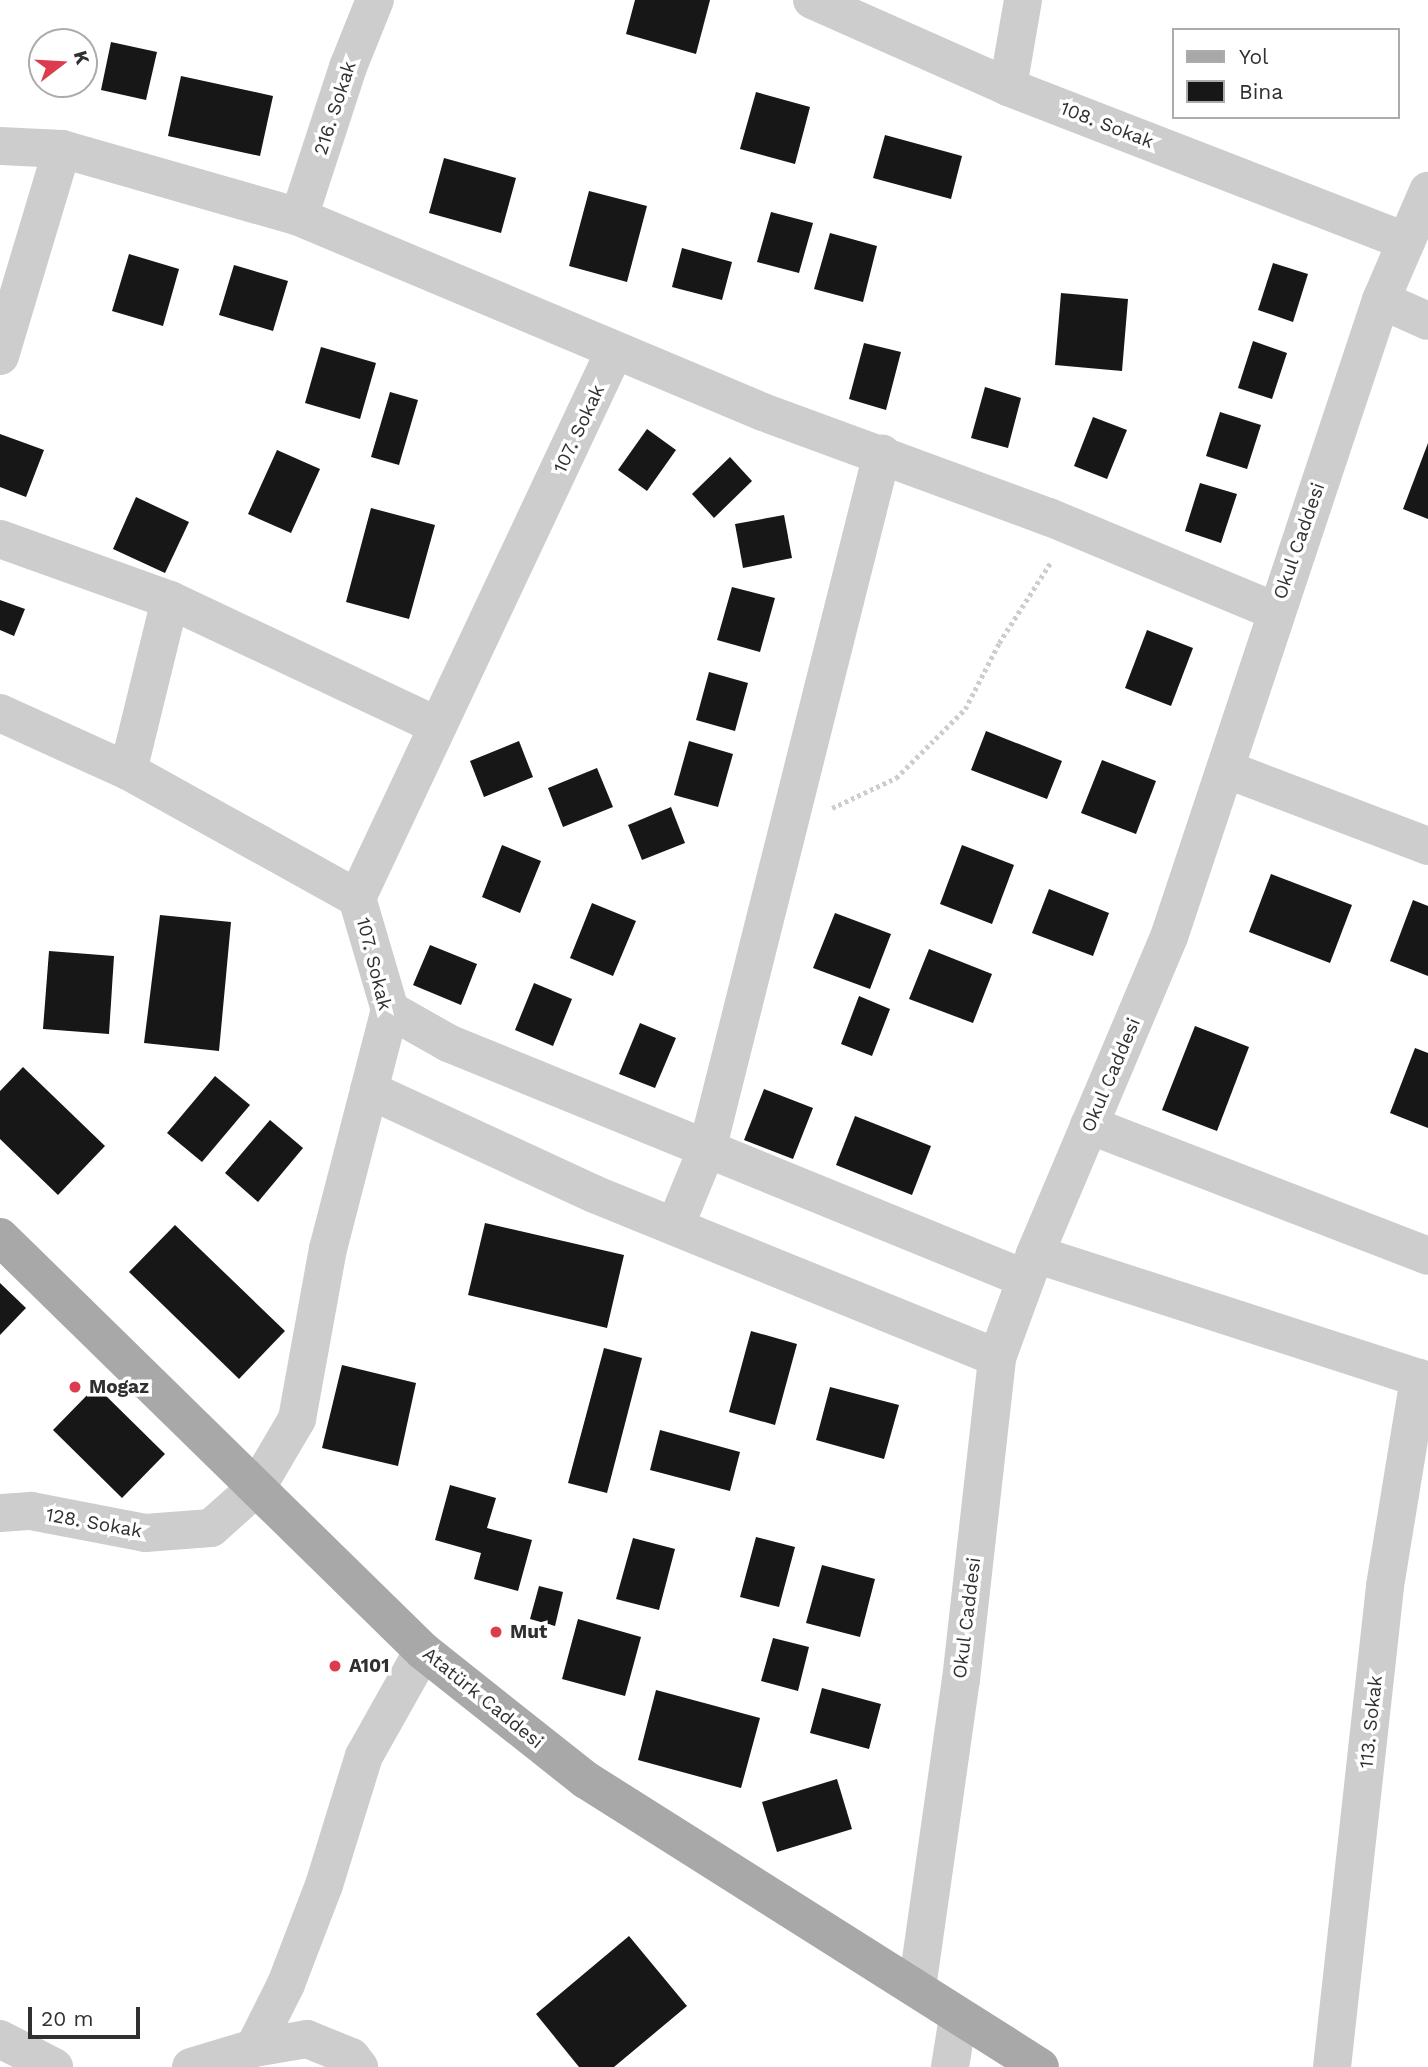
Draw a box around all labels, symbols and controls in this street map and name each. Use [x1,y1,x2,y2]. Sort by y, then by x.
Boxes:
north arrow [28,28,98,98]
legend [1172,28,1400,119]
text: Yol [1239,44,1269,69]
text: K [69,48,95,67]
street label: 216. Sokak [309,58,361,158]
text: Bina [1239,79,1283,104]
street label: 108. Sokak [1057,97,1157,153]
street label: 107. Sokak [549,381,609,477]
street label: Okul Caddesi [1268,479,1330,603]
street label: 107. Sokak [351,915,397,1013]
street label: Okul Caddesi [1077,1014,1145,1136]
place label: Mogaz [89,1376,149,1398]
marker: Mogaz [67,1379,83,1395]
street label: 128. Sokak [44,1503,144,1543]
street label: Okul Caddesi [948,1556,986,1680]
place label: Mut [510,1621,547,1643]
marker: Mut [488,1624,504,1640]
street label: Atatürk Caddesi [418,1642,548,1754]
place label: A101 [349,1655,389,1677]
marker: A101 [327,1658,343,1674]
street label: 113. Sokak [1355,1675,1387,1769]
scale bar [32,1994,144,2038]
text: 20 m [41,2006,93,2031]

